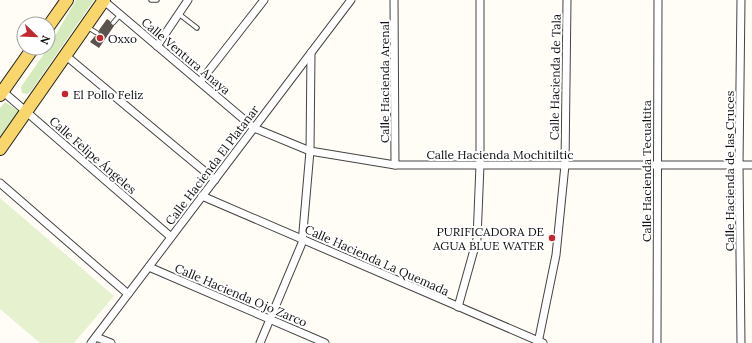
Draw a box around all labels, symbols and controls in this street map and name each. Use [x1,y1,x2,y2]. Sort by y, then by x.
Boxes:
street label: Calle Ventura Anaya [138,14,234,98]
street label: Calle Hacienda de Tala [546,14,564,140]
north arrow [16,16,56,56]
street label: Calle Hacienda Arenal [377,21,392,143]
place label: Oxxo [108,31,137,46]
text: N [37,33,53,47]
marker: Oxxo [95,33,105,43]
place label: El Pollo Feliz [73,87,143,102]
marker: El Pollo Feliz [60,89,70,99]
street label: Calle Hacienda de las Cruces [722,90,737,251]
street label: Calle Hacienda Tecualtita [639,100,654,242]
street label: Calle Hacienda El Platanar [162,101,262,228]
street label: Calle Felipe Ángeles [46,113,140,197]
street label: Calle Hacienda Mochitiltic [426,147,574,162]
street label: Calle Hacienda La Quemada [303,221,451,299]
place label: PURIFICADORA DE AGUA BLUE WATER [432,224,544,253]
marker: PURIFICADORA DE AGUA BLUE WATER [547,233,557,243]
street label: Calle Hacienda Ojo Zarco [173,260,309,330]

